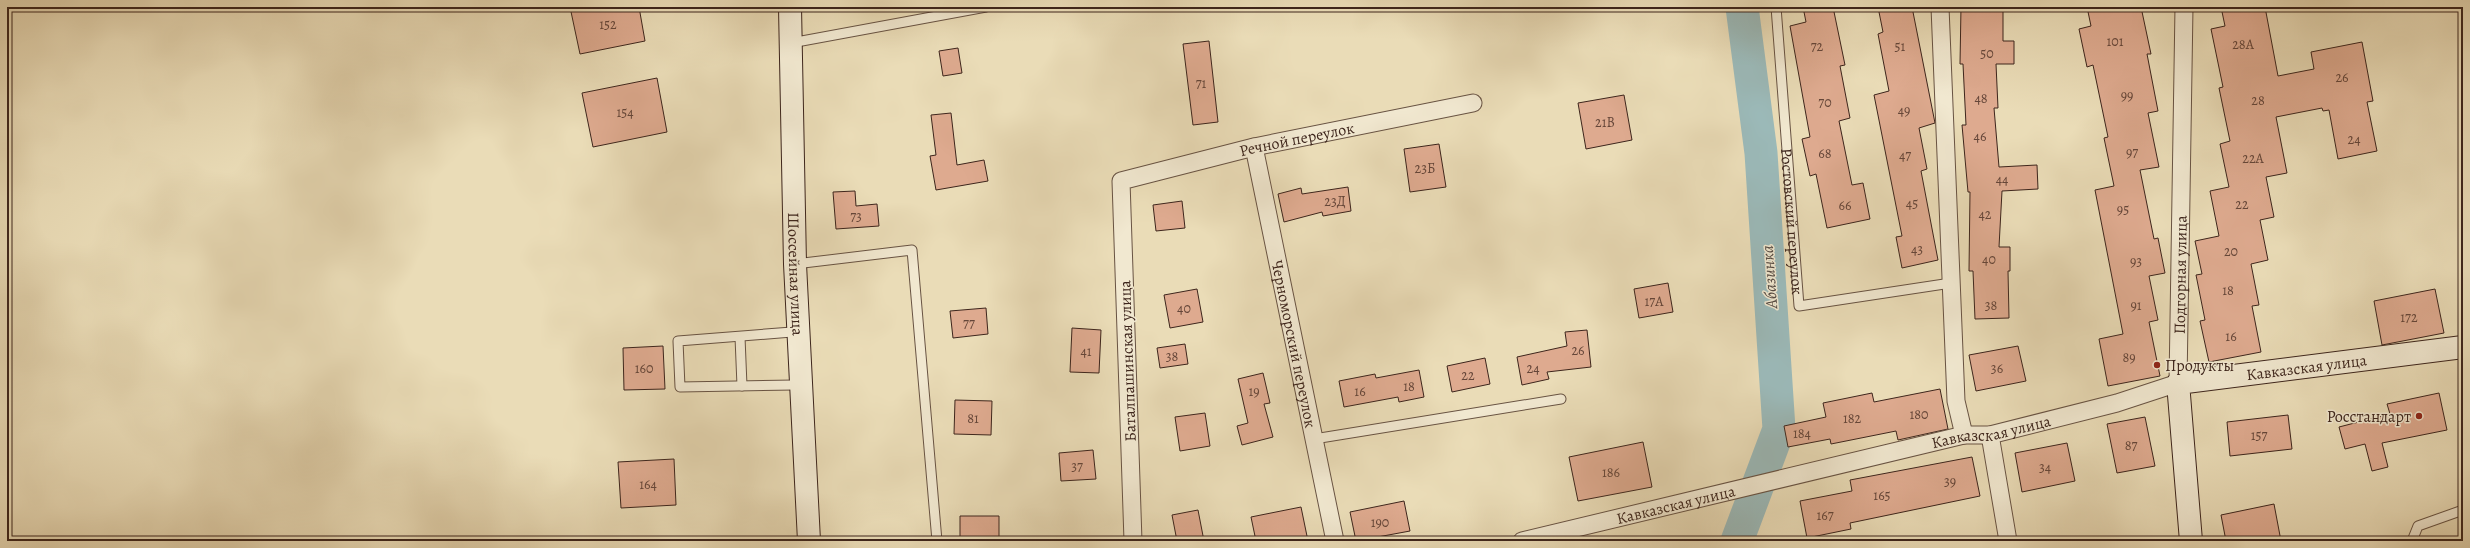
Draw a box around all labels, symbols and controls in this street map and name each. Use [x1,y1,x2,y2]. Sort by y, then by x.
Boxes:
house number: 152 [599,15,617,34]
house number: 101 [2106,32,2124,51]
house number: 28А [2232,35,2255,54]
house number: 72 [1811,37,1824,56]
house number: 51 [1895,37,1906,56]
house number: 50 [1980,44,1994,63]
house number: 26 [2335,68,2349,87]
house number: 71 [1196,74,1207,93]
house number: 99 [2121,86,2133,105]
house number: 48 [1974,89,1988,108]
house number: 28 [2251,91,2265,110]
house number: 70 [1818,93,1832,112]
house number: 49 [1898,101,1910,120]
house number: 154 [616,103,634,122]
house number: 21В [1595,113,1615,132]
street label: Речной переулок [1237,117,1356,162]
house number: 46 [1974,127,1986,146]
house number: 24 [2348,130,2361,149]
house number: 97 [2126,143,2138,162]
house number: 68 [1818,144,1832,163]
house number: 47 [1899,146,1911,165]
street label: Ростовский переулок [1775,147,1808,296]
house number: 22А [2242,149,2265,168]
house number: 23Б [1415,159,1435,178]
house number: 44 [1996,170,2008,189]
house number: 23Д [1324,192,1346,211]
house number: 45 [1906,194,1918,213]
house number: 22 [2235,195,2249,214]
house number: 66 [1839,196,1851,215]
house number: 95 [2117,200,2129,219]
house number: 42 [1979,205,1992,224]
house number: 73 [850,207,862,226]
street label: Шоссейная улица [782,212,809,337]
street label: Подгорная улица [2169,215,2193,334]
house number: 43 [1911,240,1923,259]
house number: 20 [2224,242,2238,261]
water label: Абазинка [1756,244,1783,310]
house number: 40 [1982,250,1996,269]
house number: 93 [2130,252,2142,271]
street label: Черноморский переулок [1266,258,1321,430]
street label: Баталпашинская улица [1114,279,1142,442]
house number: 18 [2222,281,2234,300]
house number: 17А [1645,292,1664,311]
house number: 38 [1985,296,1998,315]
house number: 91 [2130,296,2142,315]
house number: 40 [1177,299,1191,318]
house number: 172 [2400,308,2418,327]
house number: 77 [963,314,975,333]
house number: 16 [2225,327,2237,346]
house number: 26 [1571,341,1585,360]
house number: 41 [1080,342,1092,361]
house number: 38 [1166,347,1179,366]
house number: 89 [2122,348,2136,367]
street label: Кавказская улица [2245,349,2369,386]
place label: Продукты [2165,355,2234,377]
house number: 160 [635,359,653,378]
house number: 24 [1527,359,1540,378]
house number: 36 [1991,359,2003,378]
marker: Продукты [2152,360,2162,370]
house number: 22 [1461,366,1475,385]
house number: 18 [1403,377,1415,396]
house number: 19 [1248,382,1260,401]
house number: 16 [1354,382,1366,401]
house number: 180 [1909,405,1929,424]
place label: Росстандарт [2327,406,2411,428]
house number: 81 [967,409,979,428]
house number: 182 [1843,409,1861,428]
street label: Кавказская улица [1929,410,2054,454]
marker: Росстандарт [2414,411,2424,421]
house number: 184 [1793,424,1811,443]
house number: 157 [2251,426,2267,445]
house number: 87 [2125,436,2137,455]
house number: 37 [1071,457,1083,476]
house number: 34 [2039,458,2051,477]
house number: 186 [1602,463,1620,482]
house number: 39 [1944,472,1956,491]
house number: 164 [639,475,657,494]
street label: Кавказская улица [1614,480,1738,530]
house number: 165 [1873,486,1891,505]
house number: 167 [1816,506,1834,525]
house number: 190 [1371,513,1389,532]

